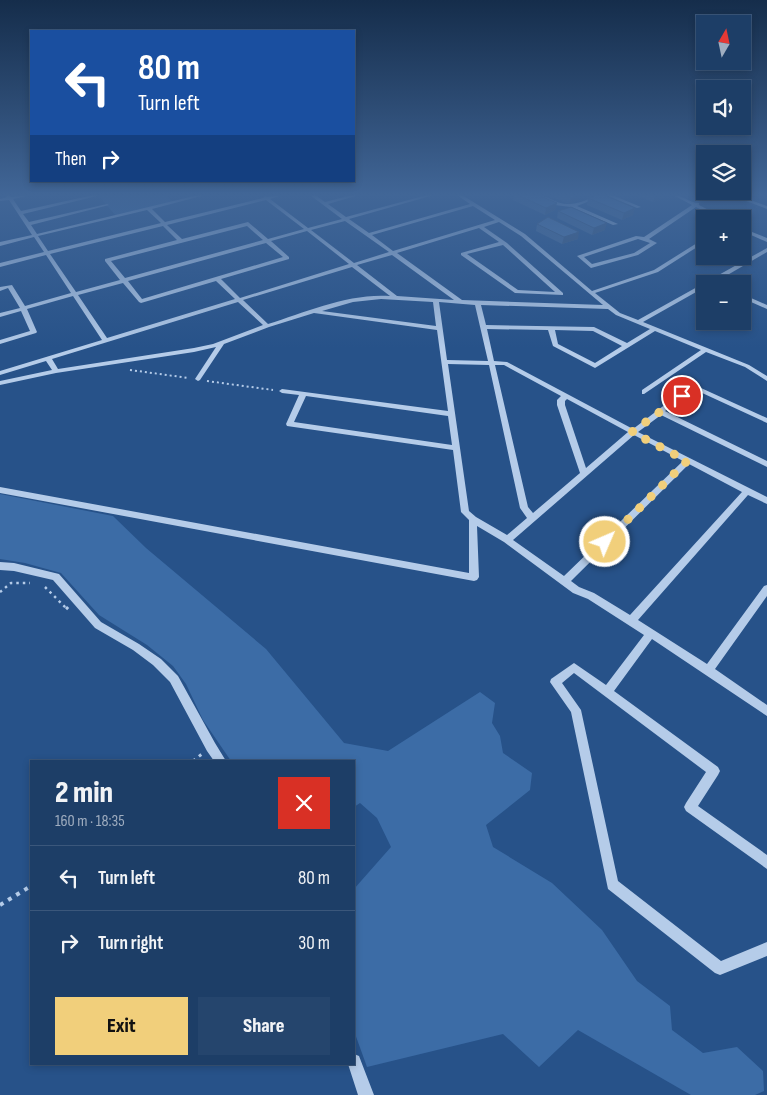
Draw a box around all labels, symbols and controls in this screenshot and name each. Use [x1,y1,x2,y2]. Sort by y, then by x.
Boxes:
north arrow [696,15,751,70]
map controls [696,15,751,330]
text: 80 m [138,47,200,90]
icon: left [55,50,120,115]
button: sound [696,80,751,135]
text: Turn left [138,90,200,117]
icon: right [96,145,124,173]
button: layers [696,145,751,200]
text: Then [55,148,86,171]
button: + [696,210,751,265]
button: − [696,275,751,330]
pin [661,375,703,417]
icon: arrive [668,382,696,410]
position arrow [578,515,630,567]
text: 2 min [55,775,113,811]
button: close [278,777,330,829]
text: 160 m · 18:35 [55,812,125,831]
icon: left [55,864,83,892]
text: Turn left [98,867,155,890]
text: 80 m [298,867,330,890]
icon: right [55,929,83,957]
text: Turn right [98,932,163,955]
text: 30 m [298,932,330,955]
button: Exit [55,997,188,1055]
button: Share [198,997,330,1055]

